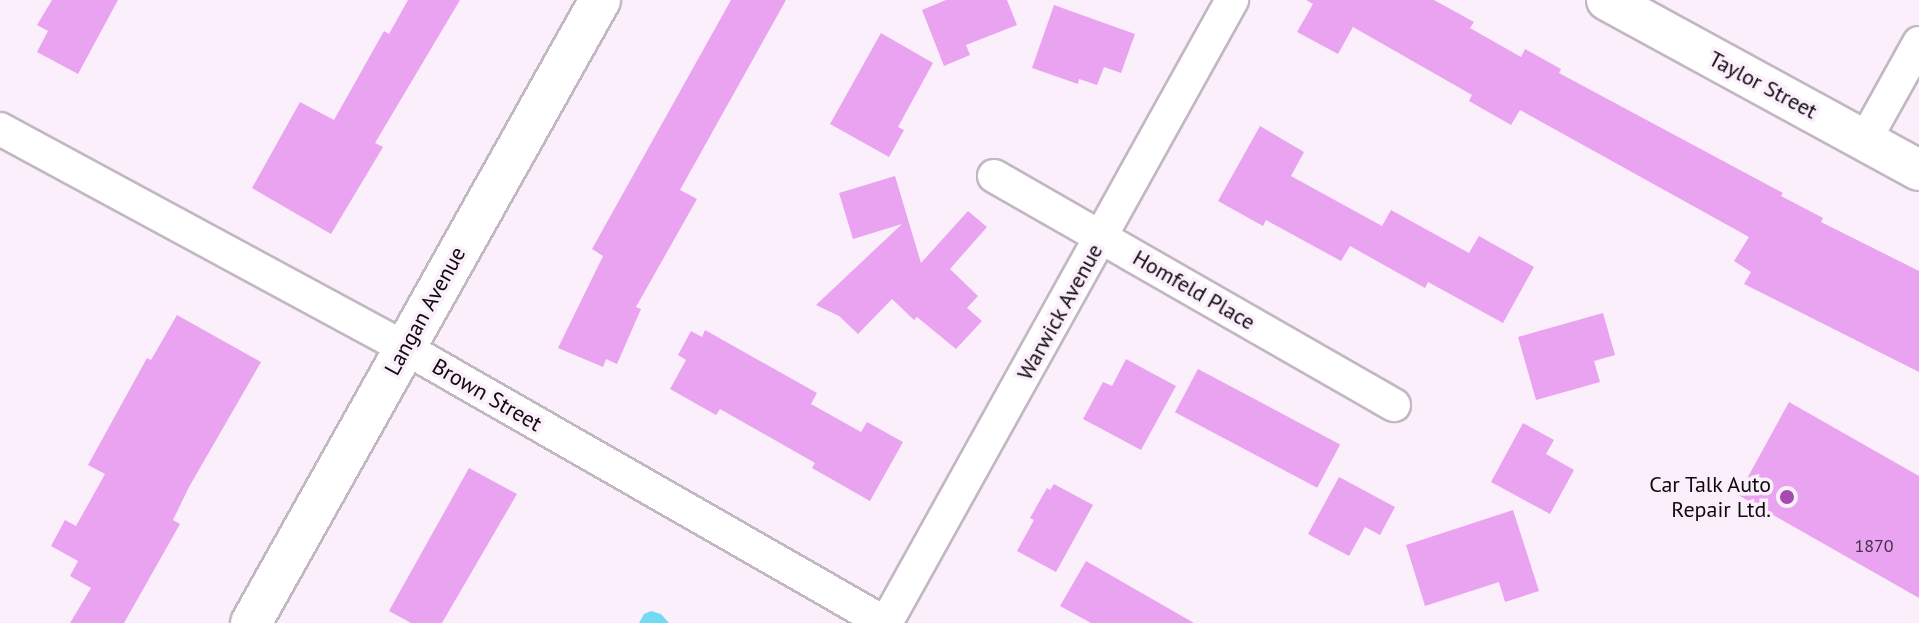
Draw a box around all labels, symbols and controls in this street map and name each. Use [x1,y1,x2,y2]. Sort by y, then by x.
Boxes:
street label: Taylor Street [1704,45,1822,125]
street label: Warwick Avenue [1011,239,1109,385]
street label: Langan Avenue [379,242,471,380]
street label: Homfeld Place [1128,244,1260,336]
street label: Brown Street [428,353,546,437]
place label: Car Talk Auto Repair Ltd. [1647,471,1771,522]
marker: Car Talk Auto Repair Ltd. [1778,488,1796,506]
house number: 1870 [1854,535,1894,557]

